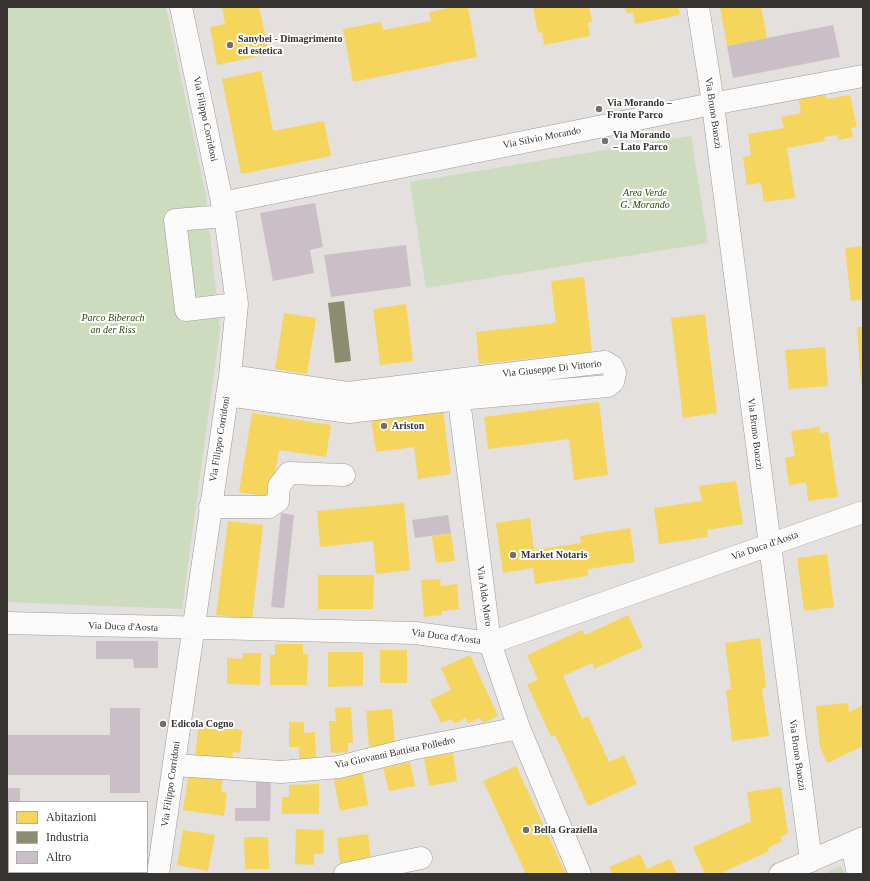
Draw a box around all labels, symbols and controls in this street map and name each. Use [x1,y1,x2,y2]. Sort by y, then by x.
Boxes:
place label: Sanybei - Dimagrimento ed estetica [238,33,342,56]
marker: Sanybei - Dimagrimento ed estetica [225,40,235,50]
street label: Via Filippo Corridoni [190,75,220,163]
street label: Via Bruno Buozzi [702,76,724,150]
place label: Via Morando – Fronte Parco [607,97,672,120]
marker: Via Morando – Fronte Parco [594,104,604,114]
street label: Via Silvio Morando [502,125,582,151]
place label: Via Morando – Lato Parco [613,129,670,152]
marker: Via Morando – Lato Parco [600,136,610,146]
park label: Area Verde G. Morando [620,187,670,210]
park label: Parco Biberach an der Riss [81,312,145,336]
street label: Via Giuseppe Di Vittorio [502,358,602,380]
street label: Via Filippo Corridoni [207,395,233,483]
street label: Via Bruno Buozzi [745,397,765,471]
place label: Ariston [392,420,424,432]
marker: Ariston [379,421,389,431]
street label: Via Duca d'Aosta [730,529,800,563]
place label: Market Notaris [521,549,587,561]
marker: Market Notaris [508,550,518,560]
street label: Via Aldo Moro [474,565,494,627]
street label: Via Duca d'Aosta [88,620,158,634]
street label: Via Duca d'Aosta [410,627,482,647]
place label: Edicola Cogno [171,718,234,730]
street label: Via Bruno Buozzi [786,718,808,792]
marker: Edicola Cogno [158,719,168,729]
street label: Via Giovanni Battista Polledro [334,734,456,772]
street label: Via Filippo Corridoni [159,740,183,828]
legend [8,801,148,873]
text: Abitazioni [46,810,97,824]
place label: Bella Graziella [534,824,598,836]
marker: Bella Graziella [521,825,531,835]
text: Industria [46,830,89,844]
text: Altro [46,850,71,864]

